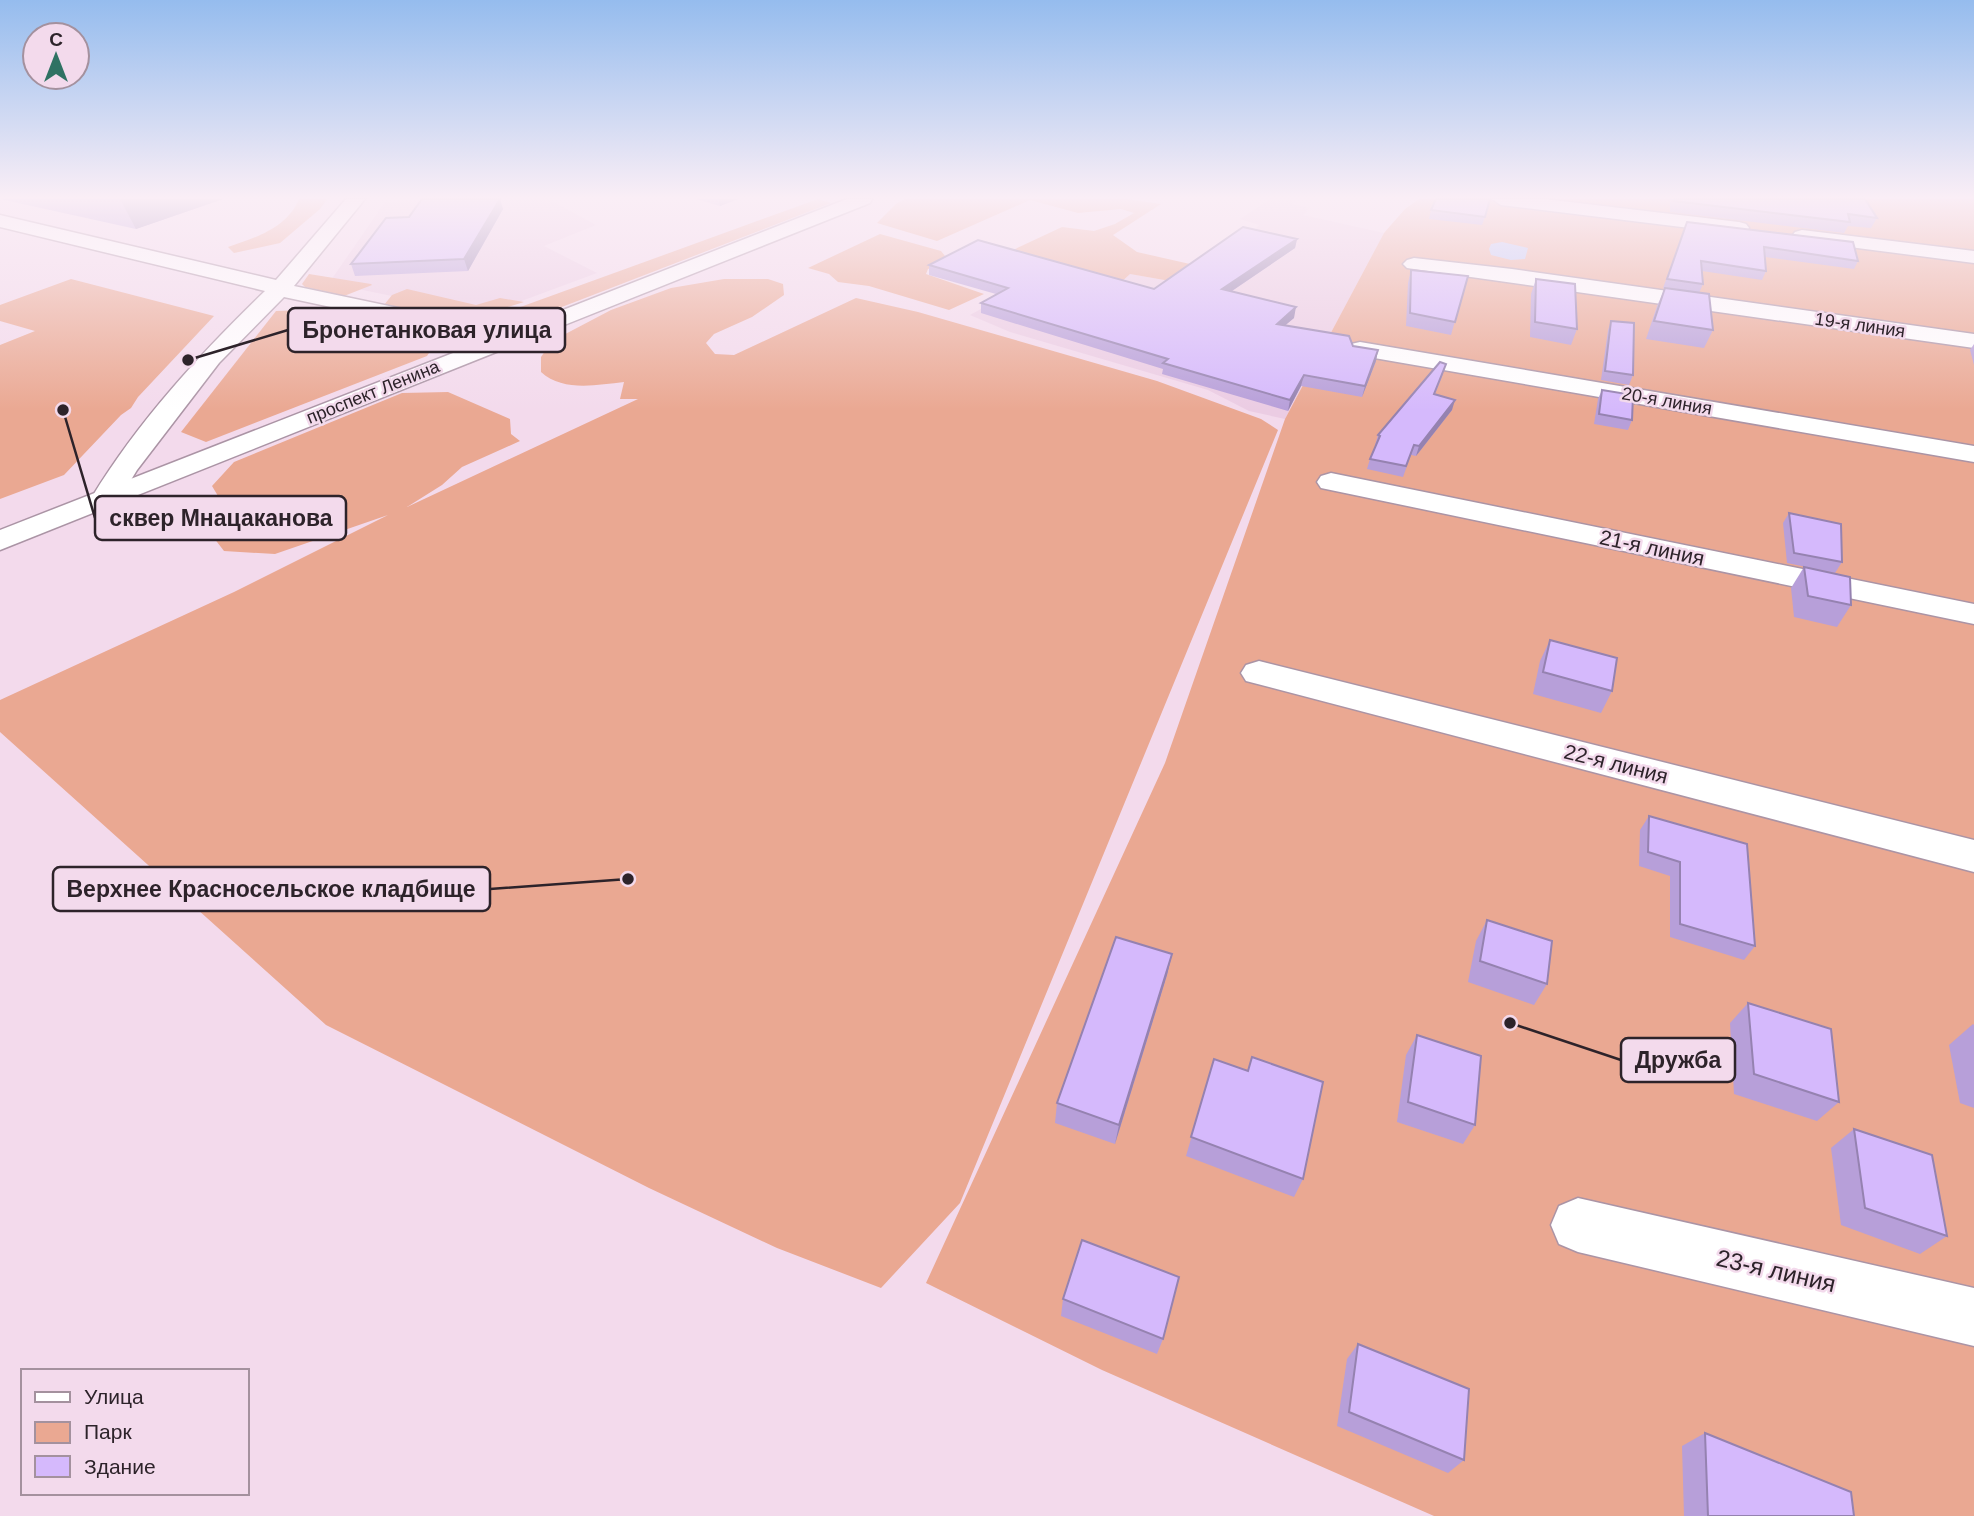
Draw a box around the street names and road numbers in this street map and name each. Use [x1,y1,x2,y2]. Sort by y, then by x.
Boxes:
street label: 19-я линия [1814,309,1906,341]
street label: проспект Ленина [304,356,443,428]
street label: 20-я линия [1620,383,1714,419]
street label: 21-я линия [1598,525,1706,570]
street label: 22-я линия [1562,740,1670,788]
street label: 23-я линия [1714,1244,1838,1297]

